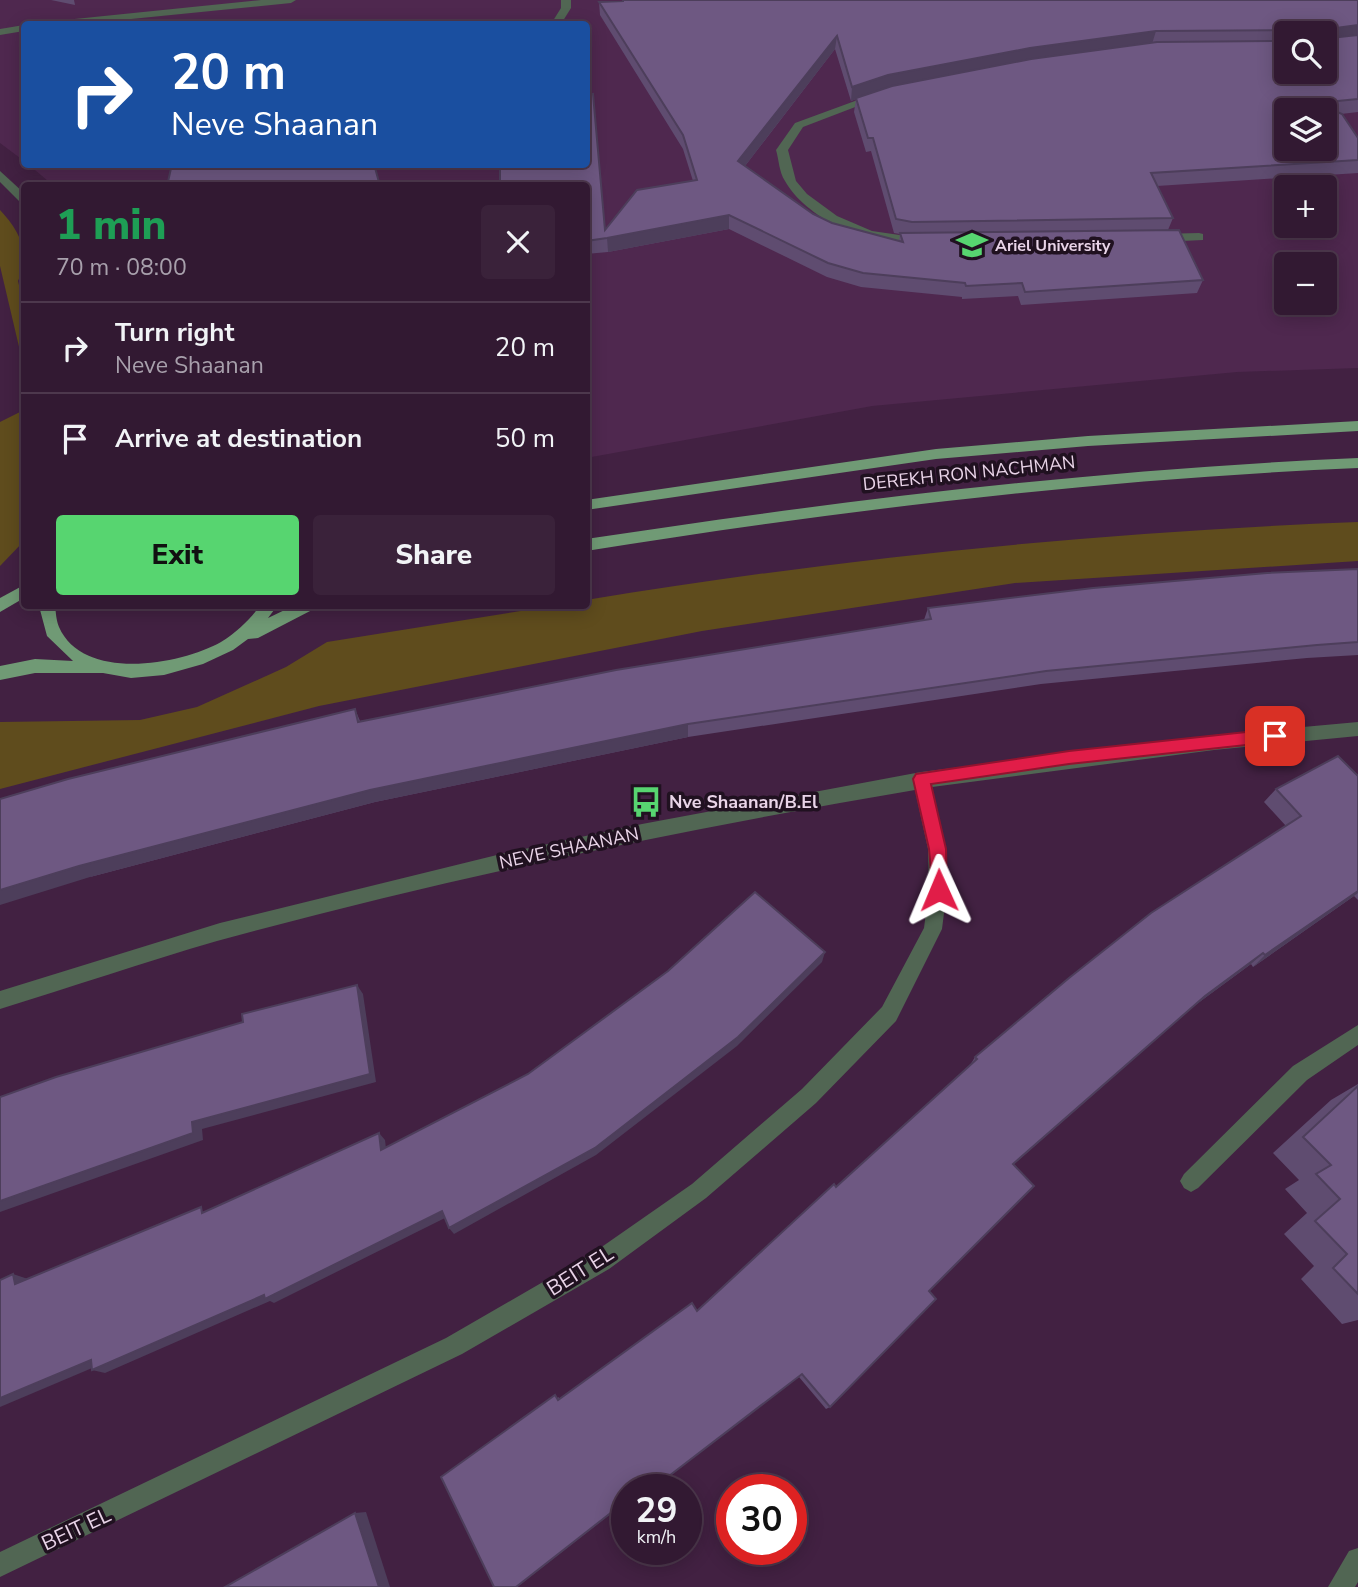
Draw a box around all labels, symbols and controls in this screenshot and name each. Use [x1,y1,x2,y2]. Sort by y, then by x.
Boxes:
map controls [1274,21,1337,315]
button: search [1274,21,1337,84]
text: 20 m [171,39,286,106]
icon: right [56,49,147,140]
button: layers [1274,98,1337,161]
text: Neve Shaanan [171,103,378,146]
button: + [1274,175,1337,238]
text: 1 min [56,197,166,254]
button: close [481,205,555,279]
school or university icon: Ariel University [955,228,989,262]
place label: Ariel University [995,235,1111,257]
text: 70 m · 08:00 [56,252,187,283]
button: − [1274,252,1337,315]
text: Turn right [115,315,234,350]
icon: right [56,329,94,367]
text: 20 m [495,330,555,365]
text: Neve Shaanan [115,350,264,381]
icon: arrive [56,420,94,458]
text: Arrive at destination [115,421,362,456]
text: 50 m [495,421,555,456]
street label: DEREKH RON NACHMAN [862,450,1076,496]
button: Exit [56,515,299,595]
button: Share [313,515,555,595]
pin [1245,706,1305,766]
icon: arrive [1256,717,1294,755]
bus stop icon: Nve Shaanan/B.El [629,785,663,819]
place label: Nve Shaanan/B.El [669,790,818,814]
street label: NEVE SHAANAN [497,822,641,874]
position arrow [902,853,976,927]
street label: BEIT EL [541,1239,619,1302]
speed limit sign: 30 [716,1474,807,1565]
text: 29 [635,1487,678,1534]
street label: BEIT EL [37,1501,116,1557]
text: km/h [637,1525,676,1549]

